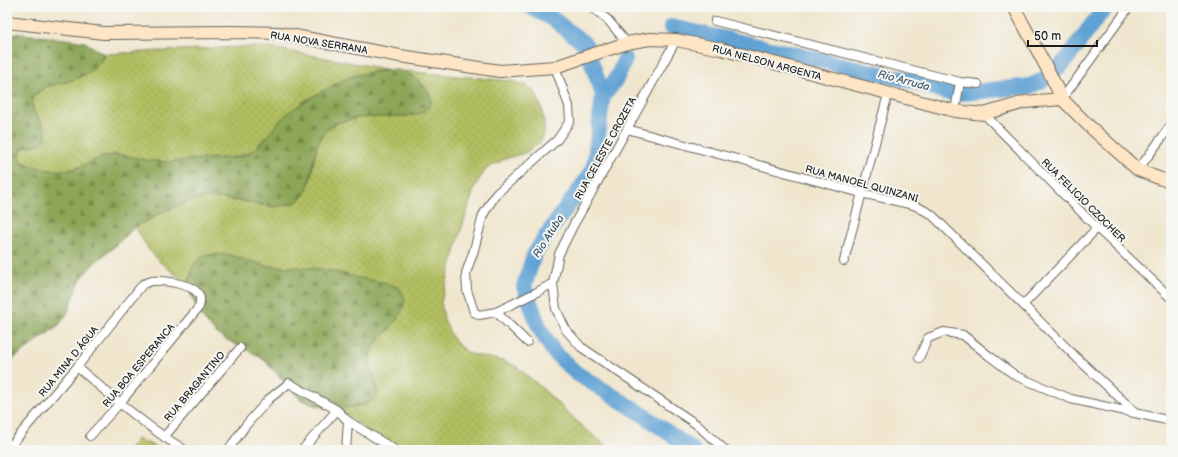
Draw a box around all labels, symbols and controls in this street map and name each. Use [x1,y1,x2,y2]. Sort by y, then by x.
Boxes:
scale bar [1028,22,1097,48]
street label: RUA NOVA SERRANA [269,29,369,57]
text: 50 m [1034,29,1061,44]
street label: RUA NELSON ARGENTA [711,43,824,84]
water label: Rio Arruda [877,67,931,94]
street label: RUA CELESTE CROZETA [573,94,640,202]
street label: RUA FELICIO CZOCHER [1039,156,1128,245]
street label: RUA MANOEL QUINZANI [804,163,920,205]
water label: Rio Atuba [530,212,567,260]
street label: RUA BOA ESPERANCA [100,321,178,410]
street label: RUA MINA D ÁGUA [37,323,102,399]
street label: RUA BRAGANTINO [162,349,228,424]

